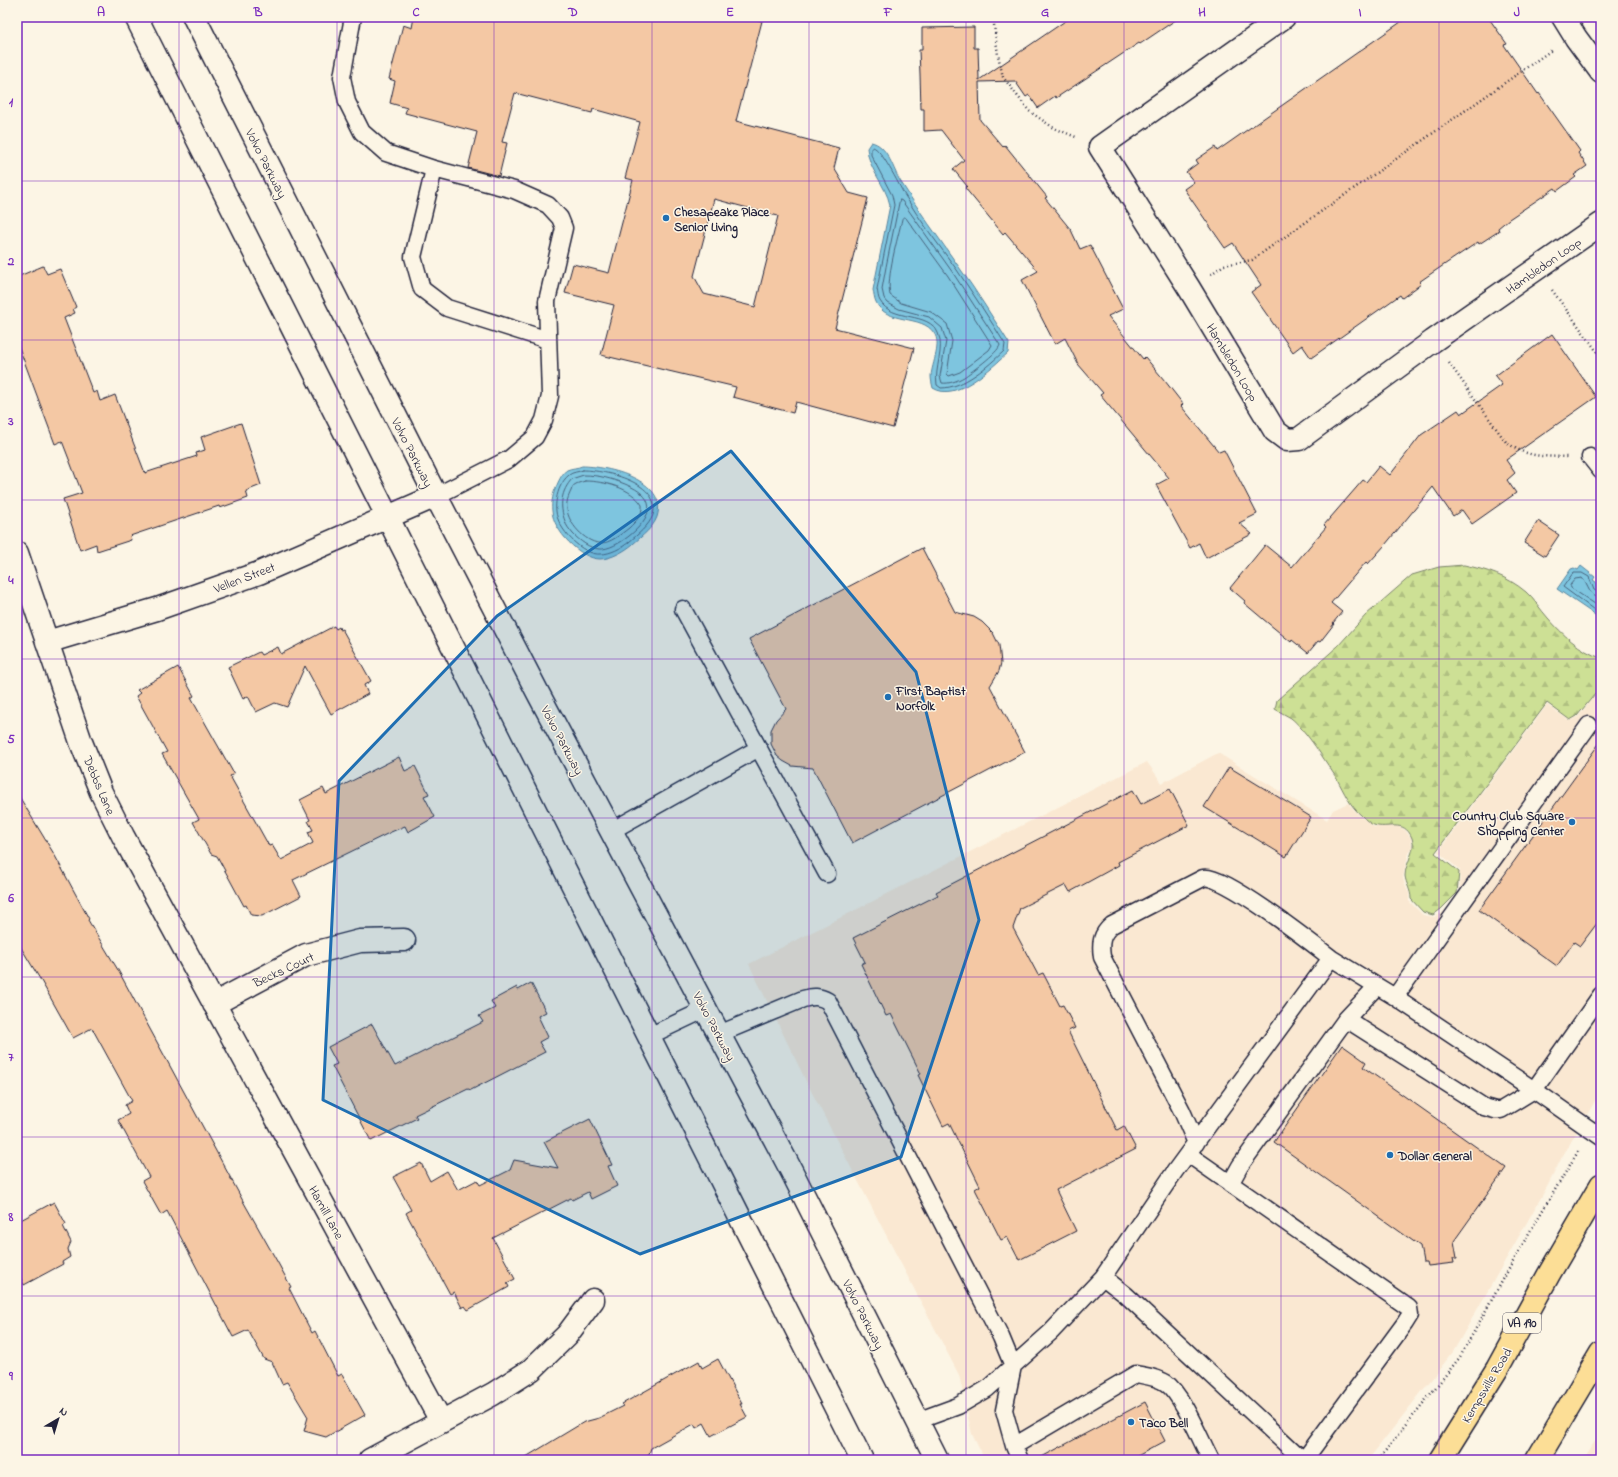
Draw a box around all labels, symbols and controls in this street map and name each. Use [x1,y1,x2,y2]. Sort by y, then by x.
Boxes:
text: A [97,3,105,22]
text: B [253,3,263,22]
text: C [412,3,420,22]
text: D [567,3,578,22]
text: E [726,3,734,22]
text: F [883,3,893,22]
text: G [1041,3,1049,22]
text: H [1198,3,1206,22]
text: I [1358,3,1362,22]
text: J [1514,3,1520,22]
text: 1 [9,93,14,112]
street label: Volvo Parkway [239,125,291,202]
place label: Chesapeake Place Senior Living [674,203,770,239]
marker: Chesapeake Place Senior Living [661,213,671,223]
street label: Hambledon Loop [1502,233,1585,299]
text: 2 [7,252,15,271]
street label: Hambledon Loop [1201,320,1263,406]
text: 3 [7,412,14,431]
street label: Volvo Parkway [385,414,437,491]
street label: Vellen Street [210,558,279,599]
text: 4 [7,571,14,590]
place label: First Baptist Norfolk [895,682,966,716]
marker: First Baptist Norfolk [883,692,893,702]
street label: Volvo Parkway [534,702,588,779]
text: 5 [7,730,15,749]
street label: Debbs Lane [77,752,120,818]
place label: Country Club Square Shopping Center [1453,807,1565,843]
marker: Country Club Square Shopping Center [1567,817,1577,827]
text: 6 [7,889,14,908]
street label: Becks Court [249,948,318,993]
street label: Volvo Parkway [686,988,740,1065]
text: 7 [8,1048,14,1067]
place label: Dollar General [1397,1147,1472,1166]
marker: Dollar General [1385,1150,1395,1160]
street label: Hamill Lane [303,1182,348,1243]
text: 8 [8,1208,14,1227]
street label: Volvo Parkway [836,1276,888,1353]
road number: VA 190 [1503,1313,1541,1333]
street label: Kempsville Road [1457,1344,1518,1427]
text: 9 [8,1367,14,1386]
north arrow [38,1399,78,1439]
text: N [56,1403,71,1421]
place label: Taco Bell [1139,1414,1188,1433]
marker: Taco Bell [1126,1417,1136,1427]

